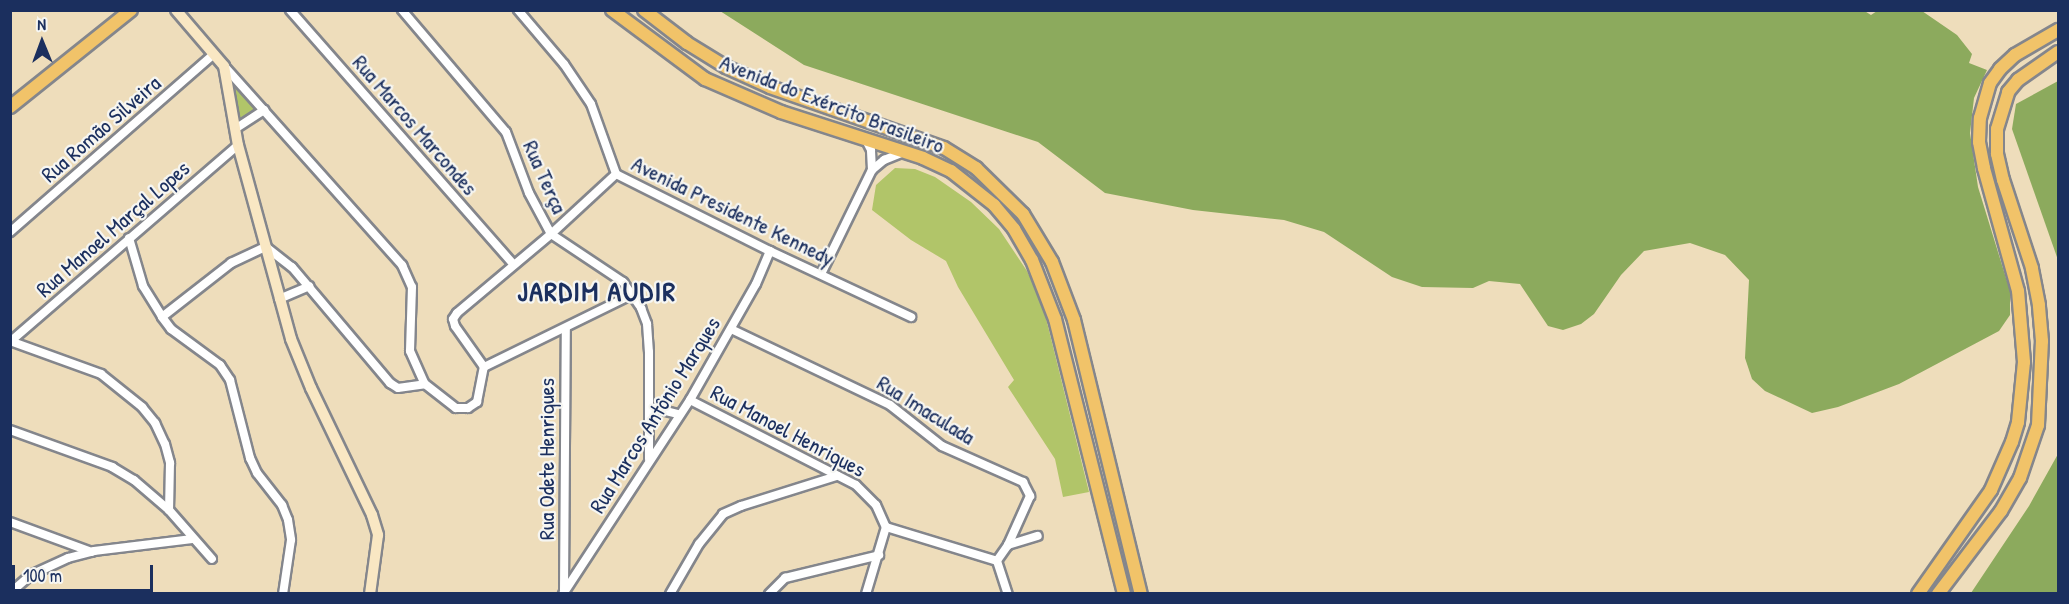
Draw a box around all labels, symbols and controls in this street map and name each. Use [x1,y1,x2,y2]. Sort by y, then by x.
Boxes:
north arrow [12,12,72,72]
text: N [37,13,46,35]
street label: Avenida do Exército Brasileiro [716,49,948,159]
street label: Rua Marcos Marcondes [347,50,483,200]
street label: Rua Romão Silveira [36,70,166,188]
street label: Rua Terça [517,136,573,218]
street label: Avenida Presidente Kennedy [627,150,839,272]
street label: Rua Manoel Marçal Lopes [31,155,195,303]
district label: JARDIM AUDIR [517,274,677,308]
street label: Rua Marcos Antônio Marques [584,312,726,518]
street label: Rua Imaculada [872,370,980,450]
street label: Rua Odete Henriques [534,378,560,540]
street label: Rua Manoel Henriques [706,379,870,483]
scale bar [15,553,156,591]
text: 100 m [23,563,62,588]

